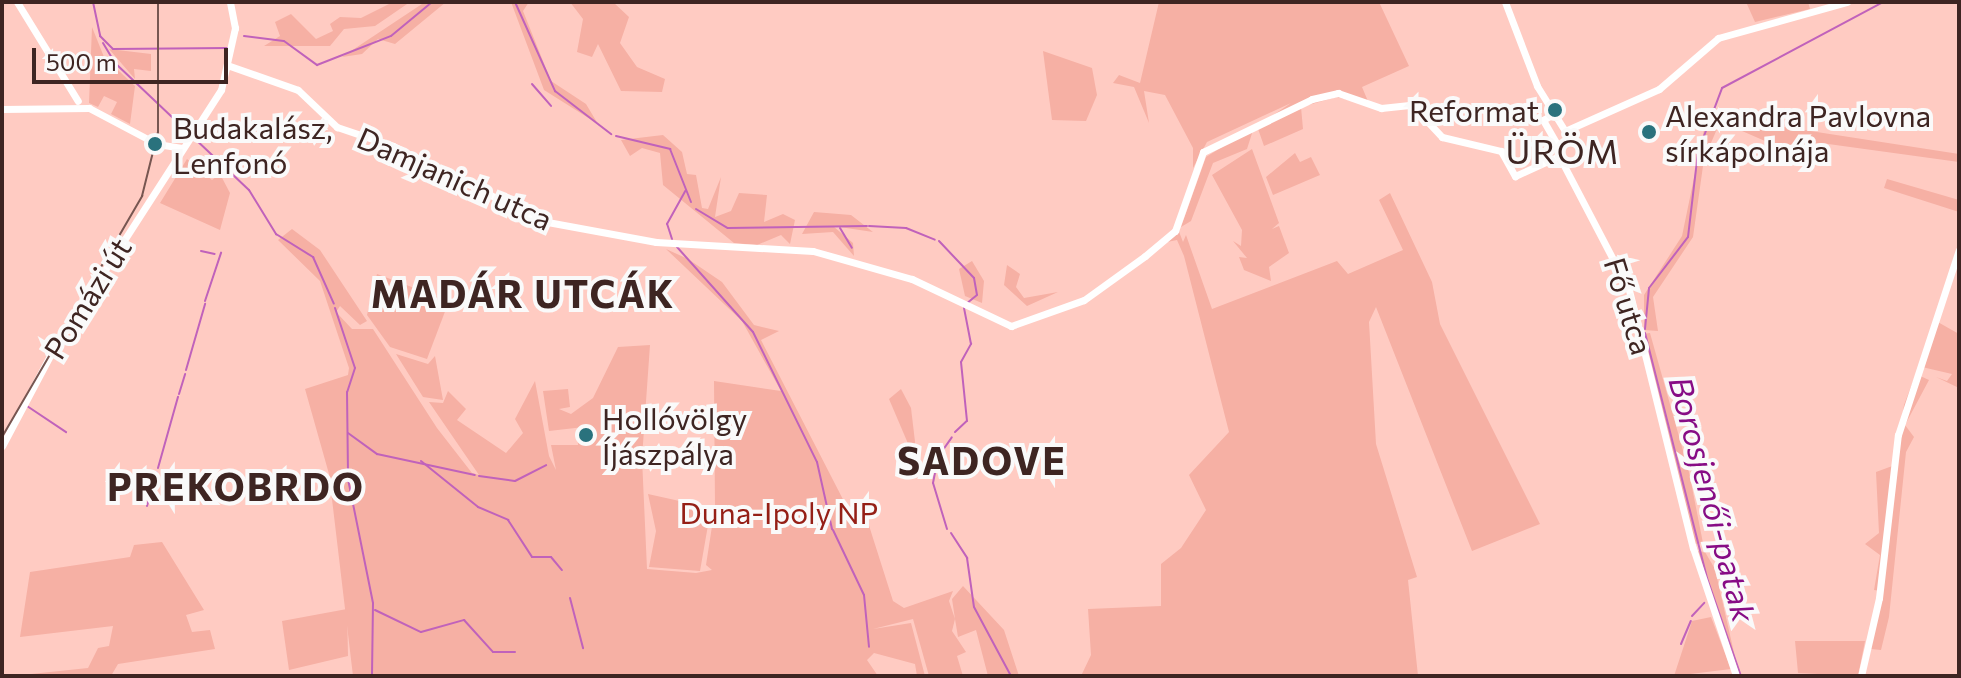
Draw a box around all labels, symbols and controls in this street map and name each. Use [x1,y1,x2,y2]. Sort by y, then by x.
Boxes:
scale bar [36,32,232,82]
text: 500 m [46,47,117,76]
place label: Reformat [1409,92,1539,128]
place label: Alexandra Pavlovna sírkápolnája [1665,97,1931,168]
marker: Reformat [1546,101,1564,119]
place label: Budakalász, Lenfonó [173,109,333,180]
street label: Damjanich utca [352,119,558,237]
marker: Alexandra Pavlovna sírkápolnája [1640,123,1658,141]
district label: ÜRÖM [1506,131,1620,171]
marker: Budakalász, Lenfonó [144,133,166,155]
street label: Pomázi út [36,231,138,365]
street label: Fő utca [1597,253,1661,359]
district label: MADÁR UTCÁK [371,270,675,316]
water label: Borosjenői-patak [1662,372,1764,626]
place label: Hollóvölgy Íjászpálya [602,400,747,470]
marker: Hollóvölgy Íjászpálya [577,426,595,444]
district label: SADOVE [897,437,1067,483]
district label: PREKOBRDO [107,463,365,509]
park label: Duna-Ipoly NP [680,494,878,530]

